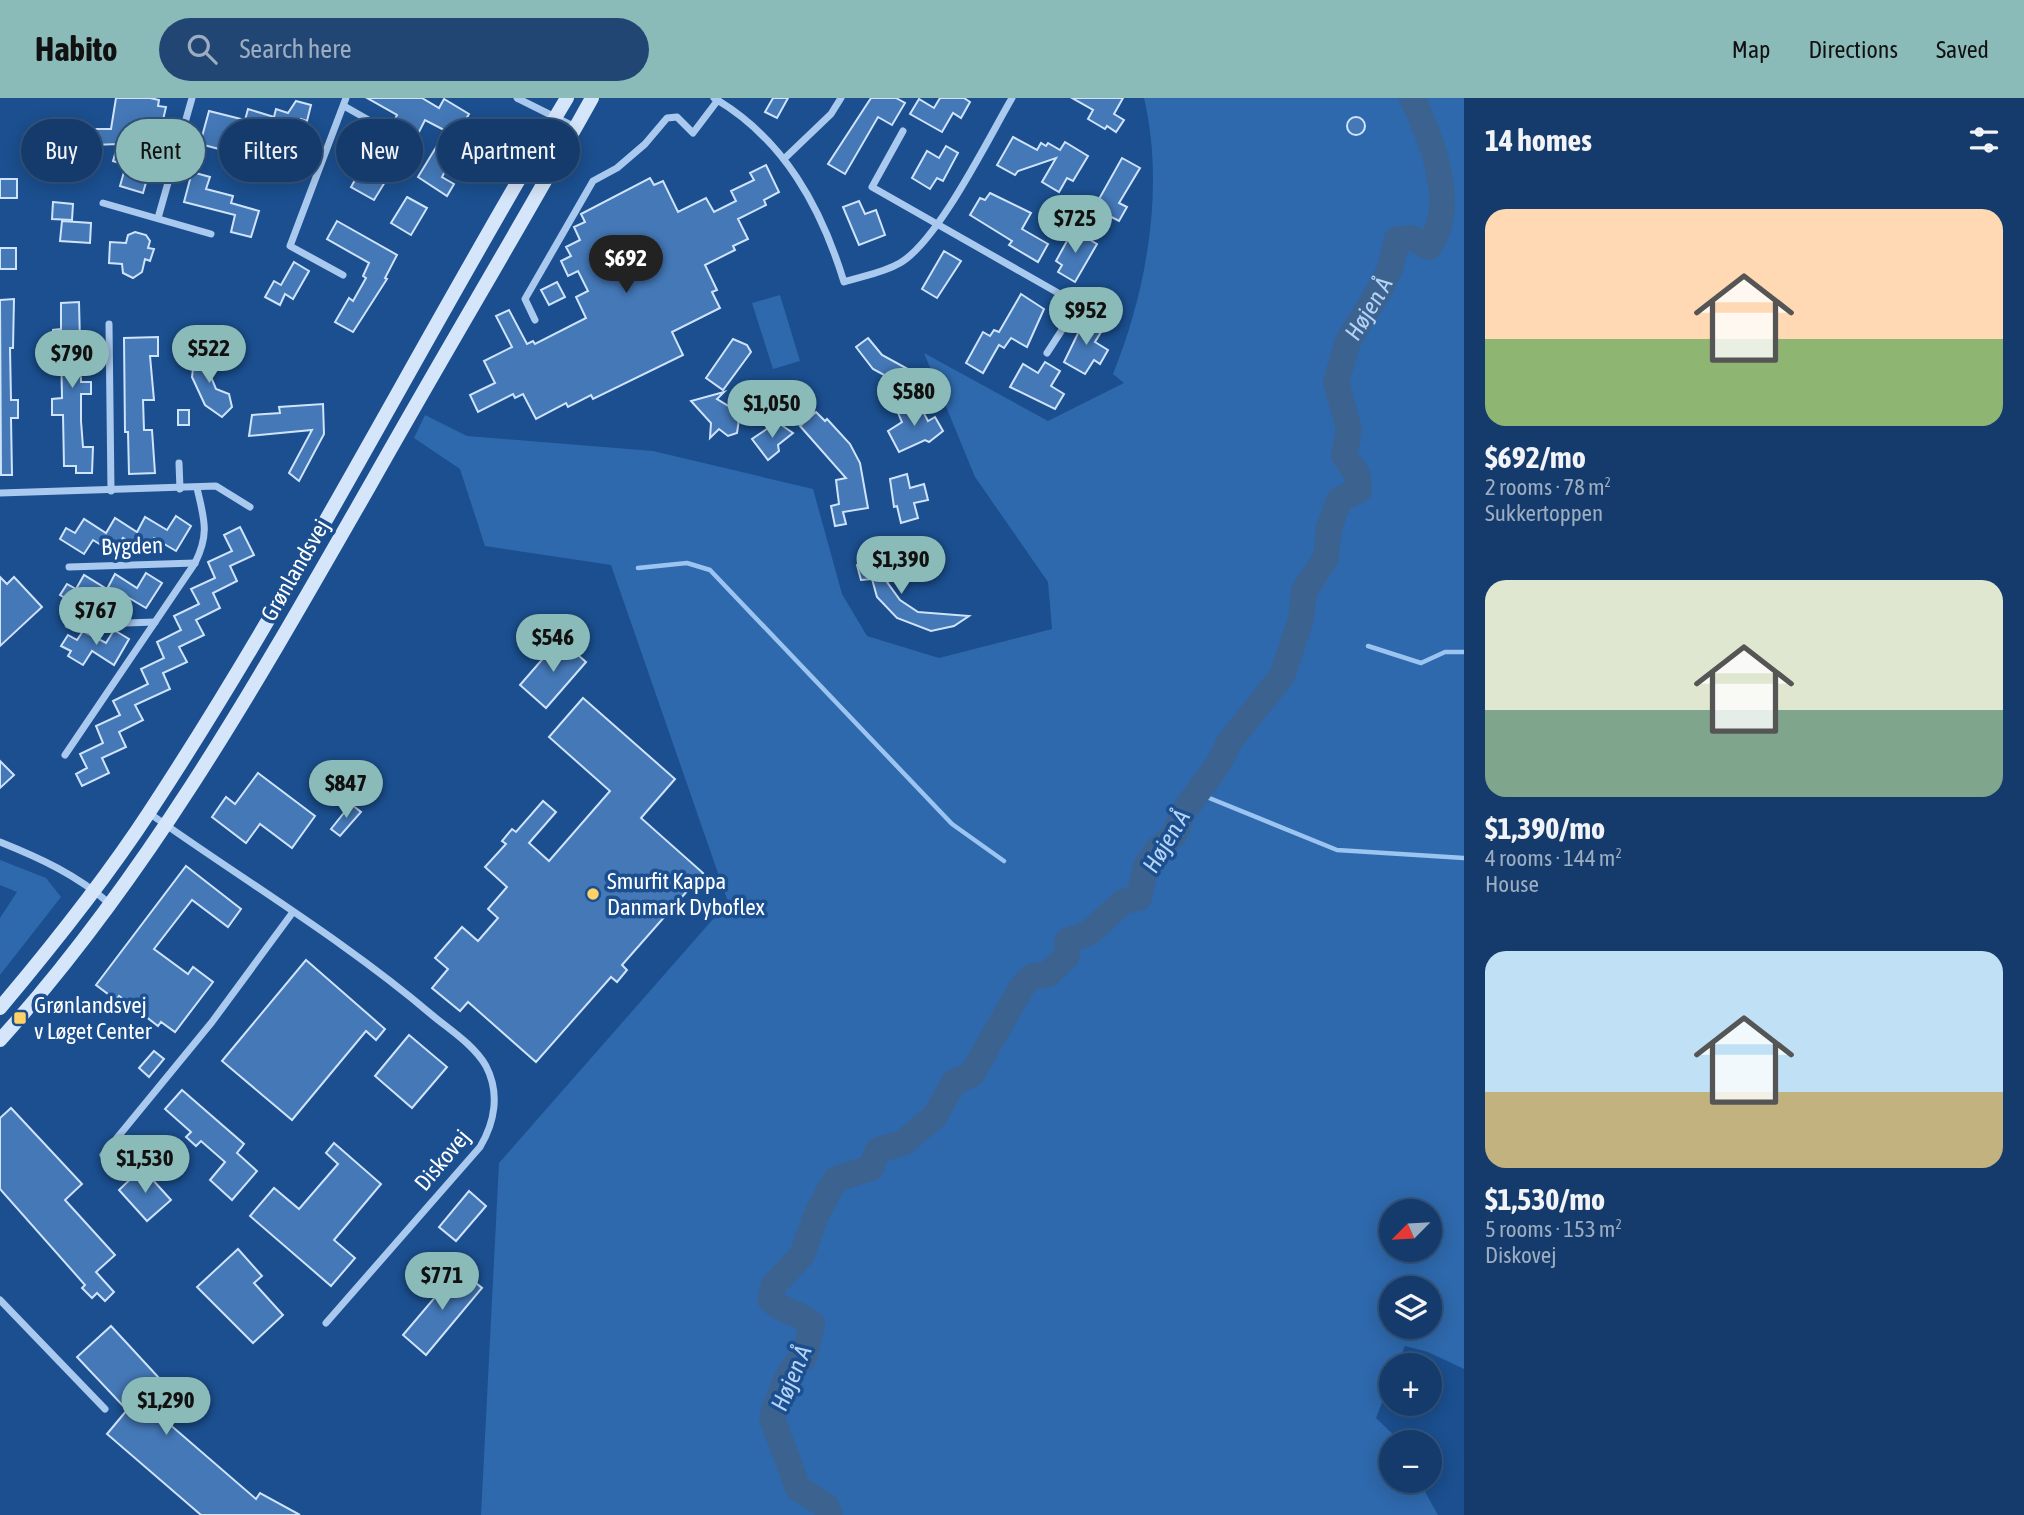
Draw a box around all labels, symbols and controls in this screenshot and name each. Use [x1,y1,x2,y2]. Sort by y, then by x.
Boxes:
search box [159,18,649,81]
text: Habito [35,30,117,68]
icon: search [183,30,221,68]
text: Search here [239,34,352,64]
text: Map [1732,36,1770,63]
text: Directions [1808,36,1898,63]
text: Saved [1936,36,1989,63]
chip: Buy [21,119,102,182]
chip: Rent [116,119,205,182]
chip: Filters [219,119,322,182]
chip: New [336,119,423,182]
chip: Apartment [437,119,580,182]
icon: filters [1965,121,2003,159]
text: 14 homes [1485,123,1592,157]
pin: $725 [1034,195,1116,255]
text: $725 [1054,205,1096,231]
pin: $692 [585,236,667,295]
text: $692 [605,245,647,271]
icon: home [1681,255,1807,381]
water label: Højen Å [1339,272,1397,344]
pin: $952 [1045,288,1127,347]
text: $952 [1065,297,1107,323]
pin: $522 [168,326,250,385]
pin: $790 [31,330,113,390]
text: $522 [188,335,230,361]
text: $790 [51,340,93,366]
pin: $580 [873,368,955,428]
text: $580 [893,378,935,404]
pin: $1,050 [715,380,829,440]
text: $1,050 [744,390,801,416]
text: $692/mo [1485,440,1586,474]
text: 2 rooms · 78 m² [1485,474,1611,500]
text: Sukkertoppen [1485,500,1603,526]
street label: Grønlandsvej [256,515,334,625]
street label: Bygden [100,532,164,560]
pin: $1,390 [844,536,958,596]
text: $1,390 [873,546,930,572]
pin: $767 [55,588,137,647]
text: $767 [75,597,117,623]
pin: $546 [512,614,594,674]
text: $546 [532,624,574,650]
icon: home [1681,626,1807,752]
pin: $847 [305,760,387,820]
text: $847 [325,770,367,796]
water label: Højen Å [1136,804,1195,877]
text: $1,390/mo [1485,811,1605,845]
text: 4 rooms · 144 m² [1485,845,1622,871]
place label: Smurfit Kappa Danmark Dyboflex [607,868,765,920]
text: House [1485,871,1539,897]
marker: Smurfit Kappa Danmark Dyboflex [585,886,601,902]
place label: Grønlandsvej v Løget Center [34,992,153,1044]
icon: home [1681,997,1807,1123]
marker: Grønlandsvej v Løget Center [12,1010,28,1026]
street label: Diskovej [409,1124,475,1196]
pin: $1,530 [88,1136,202,1195]
text: $1,530 [117,1145,174,1171]
text: $1,530/mo [1485,1182,1605,1216]
north arrow [1379,1199,1442,1262]
map controls [1379,1199,1442,1493]
text: 5 rooms · 153 m² [1485,1216,1622,1242]
text: Diskovej [1485,1242,1557,1268]
pin: $771 [401,1252,483,1312]
text: $771 [421,1262,463,1288]
button: layers [1379,1276,1442,1339]
water label: Højen Å [764,1341,817,1415]
button: + [1379,1353,1442,1416]
pin: $1,290 [109,1378,223,1437]
text: $1,290 [138,1387,195,1413]
button: − [1379,1430,1442,1493]

